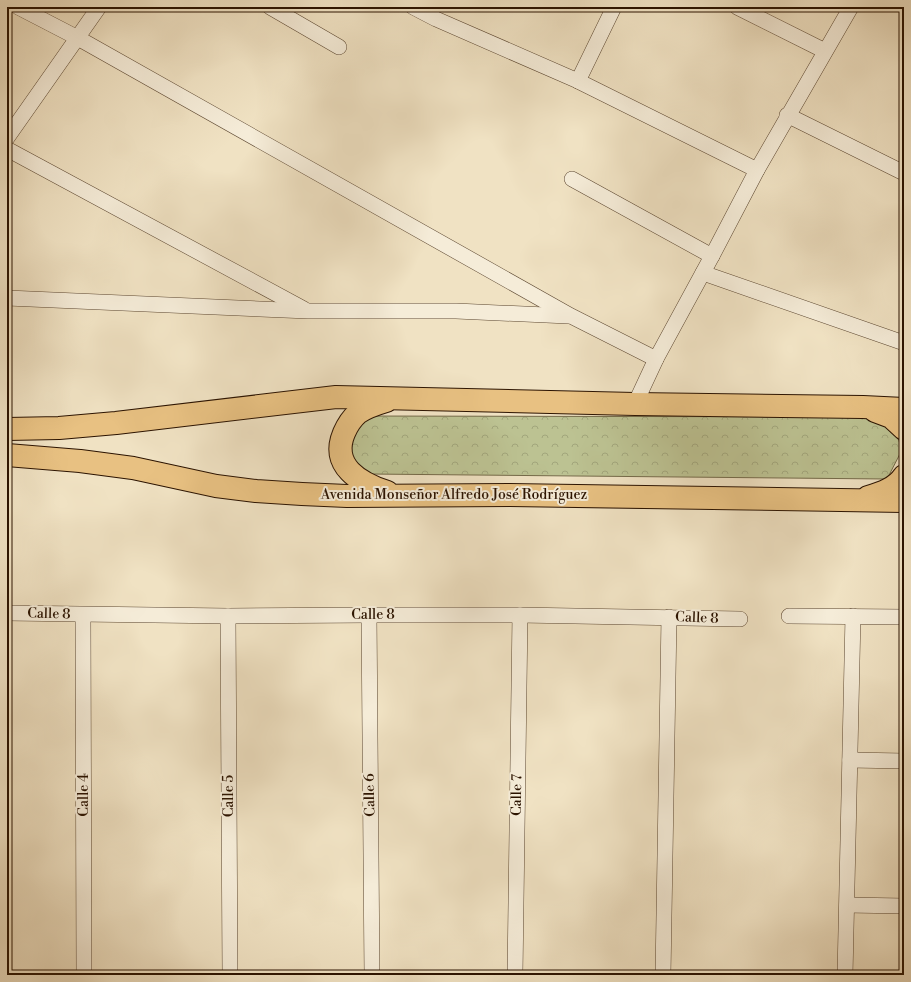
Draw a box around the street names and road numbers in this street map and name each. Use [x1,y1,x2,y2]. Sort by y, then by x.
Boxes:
street label: Avenida Monseñor Alfredo José Rodríguez [320,486,587,504]
street label: Calle 8 [27,605,71,623]
street label: Calle 8 [351,606,395,624]
street label: Calle 8 [675,608,719,628]
street label: Calle 4 [75,773,93,817]
street label: Calle 6 [361,773,379,817]
street label: Calle 5 [220,774,238,817]
street label: Calle 7 [508,774,526,816]

